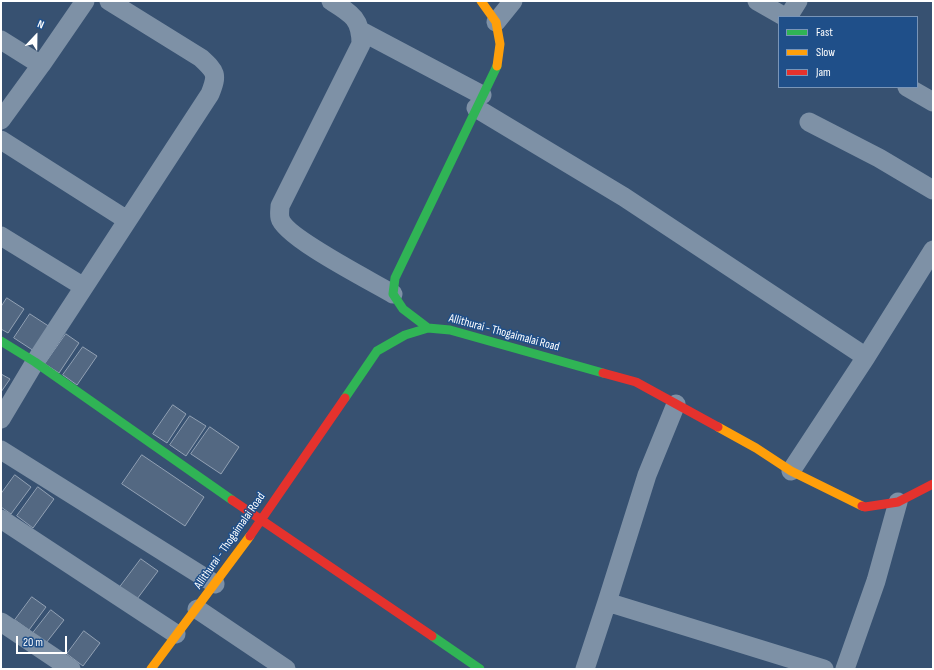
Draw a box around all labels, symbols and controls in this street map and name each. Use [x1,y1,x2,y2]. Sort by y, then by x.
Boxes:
north arrow [16,16,56,56]
legend [778,16,918,88]
text: N [36,17,46,32]
text: Fast [816,25,833,40]
text: Slow [816,45,835,60]
text: Jam [816,65,831,80]
street label: Allithurai - Thogaimalai Road [447,311,561,355]
street label: Allithurai - Thogaimalai Road [191,490,269,592]
scale bar [18,628,69,654]
text: 20 m [23,635,43,650]

